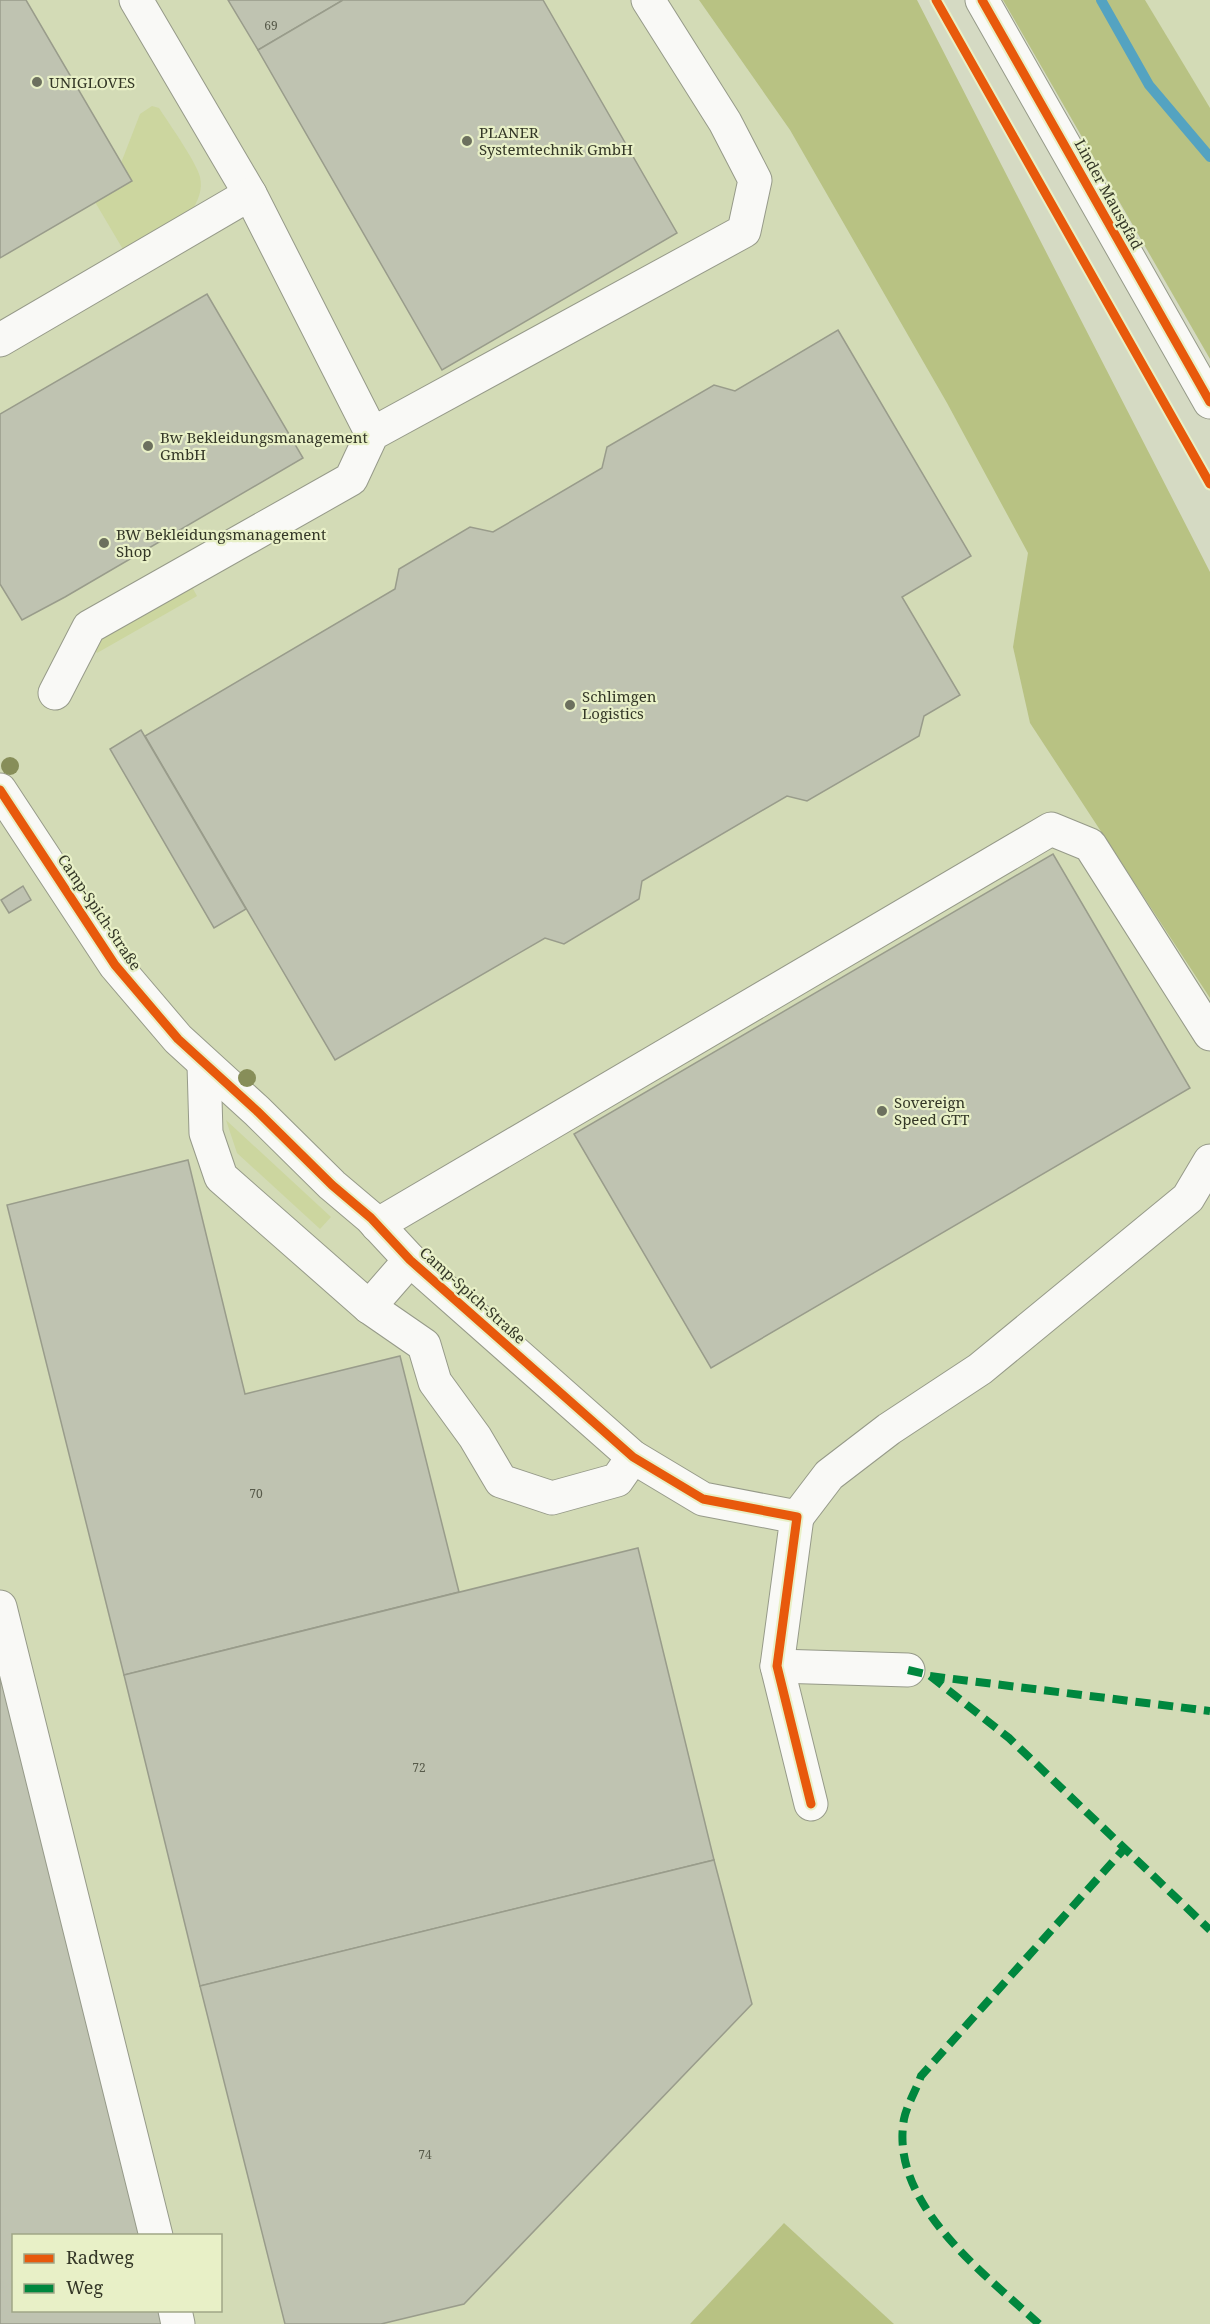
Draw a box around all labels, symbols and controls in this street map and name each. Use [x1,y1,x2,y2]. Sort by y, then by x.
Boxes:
house number: 69 [264,17,278,34]
place label: UNIGLOVES [49,72,135,92]
marker: UNIGLOVES [30,75,44,89]
place label: PLANER Systemtechnik GmbH [479,122,633,159]
marker: PLANER Systemtechnik GmbH [460,134,474,148]
street label: Linder Mauspfad [1070,135,1148,253]
place label: Bw Bekleidungsmanagement GmbH [160,427,368,464]
marker: Bw Bekleidungsmanagement GmbH [141,439,155,453]
place label: BW Bekleidungsmanagement Shop [116,524,326,561]
marker: BW Bekleidungsmanagement Shop [97,536,111,550]
place label: Schlimgen Logistics [582,686,657,723]
marker: Schlimgen Logistics [563,698,577,712]
street label: Camp-Spich-Straße [54,850,146,974]
place label: Sovereign Speed GTT [894,1092,969,1129]
marker: Sovereign Speed GTT [875,1104,889,1118]
street label: Camp-Spich-Straße [416,1242,530,1348]
house number: 70 [249,1485,263,1502]
house number: 72 [412,1759,426,1776]
house number: 74 [418,2146,432,2163]
legend [12,2234,222,2312]
text: Radweg [66,2245,134,2269]
text: Weg [66,2275,103,2299]

